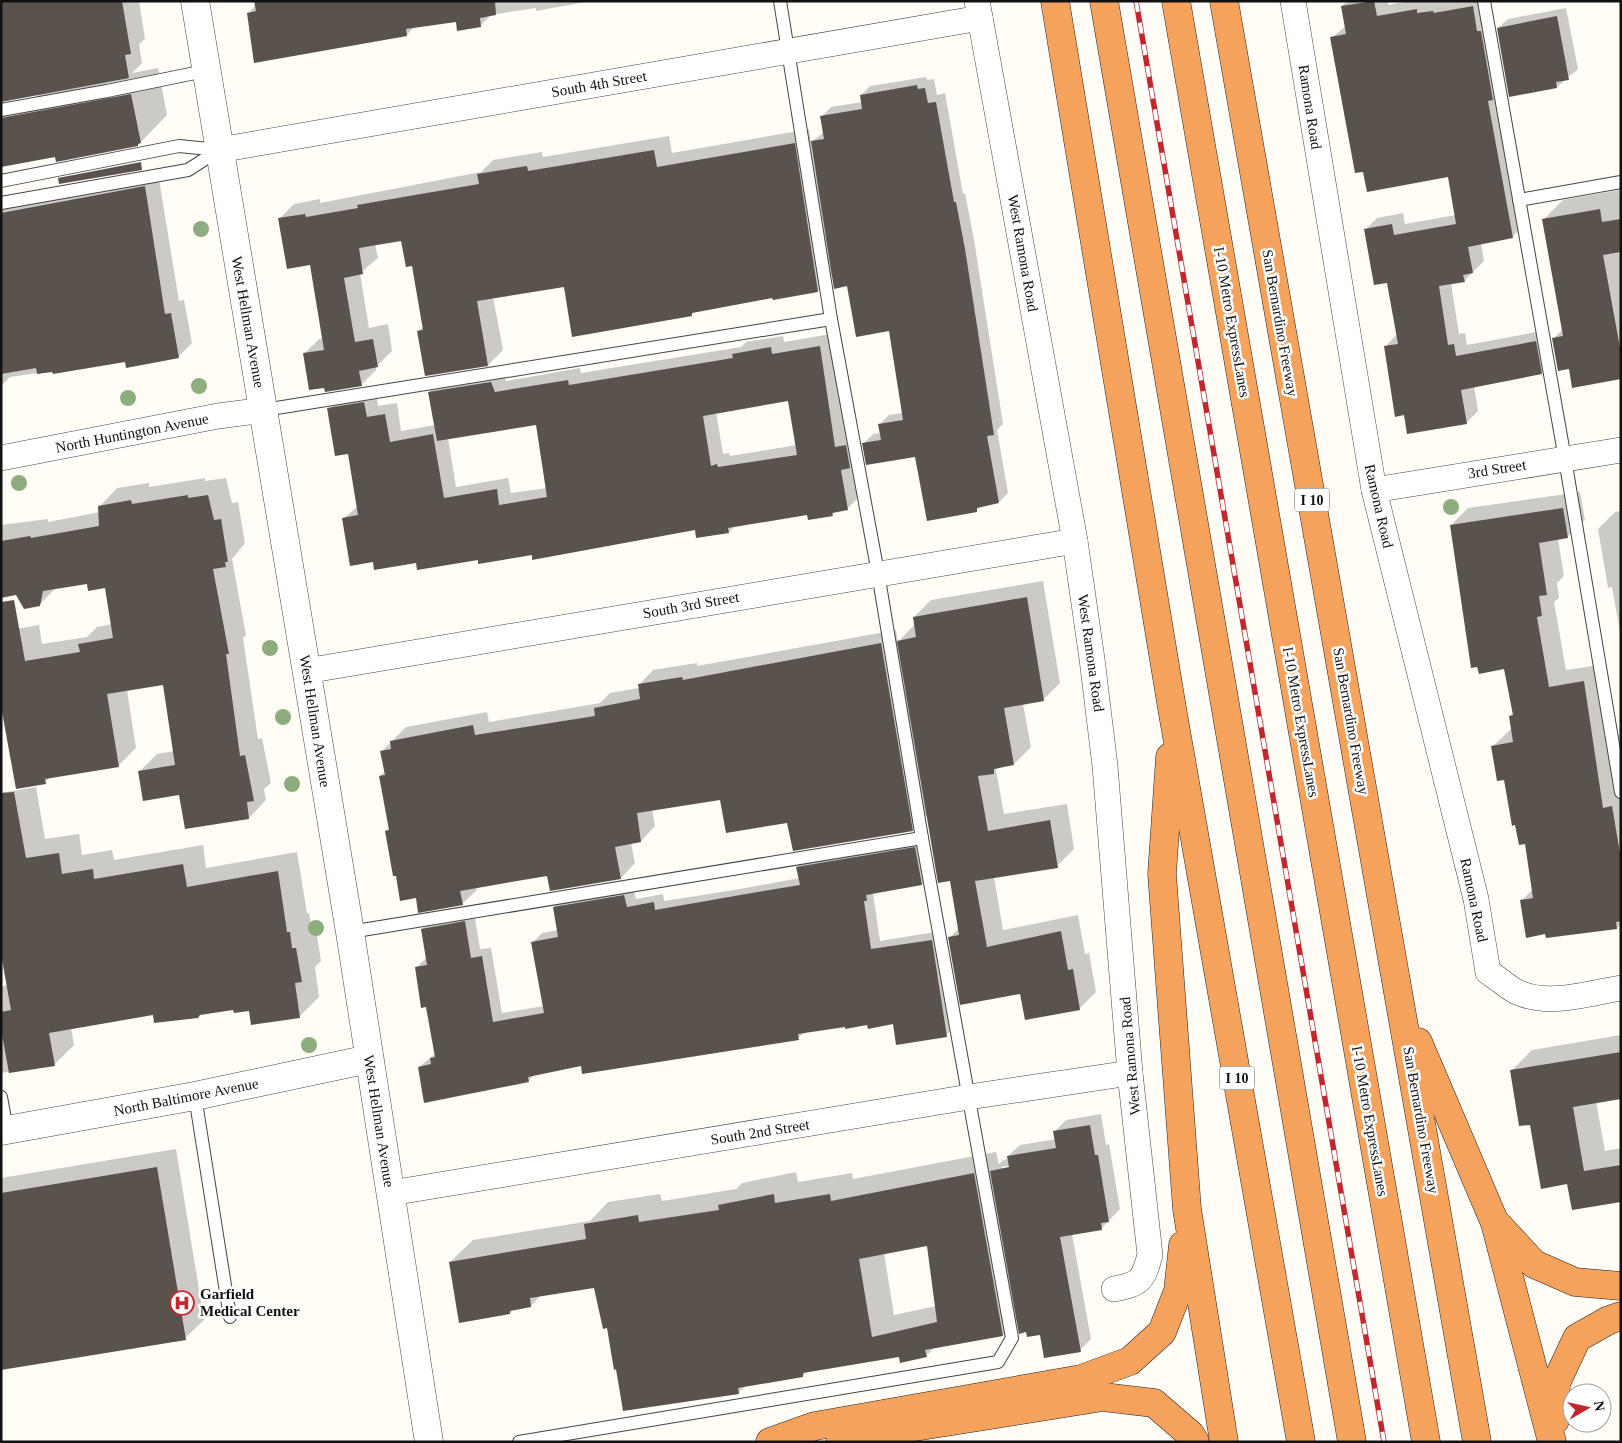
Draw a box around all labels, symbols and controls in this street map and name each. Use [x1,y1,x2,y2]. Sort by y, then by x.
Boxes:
street label: Ramona Road [1295,64,1325,151]
street label: South 4th Street [550,68,649,100]
street label: West Ramona Road [1005,193,1041,313]
street label: I-10 Metro ExpressLanes [1211,246,1253,399]
street label: San Bernardino Freeway [1259,248,1301,398]
street label: West Hellman Avenue [229,255,268,389]
street label: North Huntington Avenue [54,410,210,456]
street label: 3rd Street [1467,456,1528,481]
street label: Ramona Road [1362,463,1397,550]
road number: I 10 [1294,488,1330,512]
street label: South 3rd Street [642,589,741,621]
street label: West Ramona Road [1075,593,1107,713]
street label: I-10 Metro ExpressLanes [1280,646,1322,799]
street label: San Bernardino Freeway [1330,646,1372,796]
street label: West Hellman Avenue [297,654,333,789]
street label: Ramona Road [1457,857,1491,944]
street label: West Ramona Road [1117,996,1143,1116]
street label: I-10 Metro ExpressLanes [1349,1045,1391,1198]
street label: San Bernardino Freeway [1400,1045,1442,1195]
street label: West Hellman Avenue [361,1054,397,1189]
road number: I 10 [1220,1066,1254,1090]
street label: North Baltimore Avenue [112,1075,260,1119]
street label: South 2nd Street [709,1116,811,1148]
place label: Garfield Medical Center [200,1286,300,1319]
hospital icon: Garfield Medical Center [169,1290,195,1316]
north arrow [1562,1383,1612,1433]
text: N [1591,1400,1608,1412]

